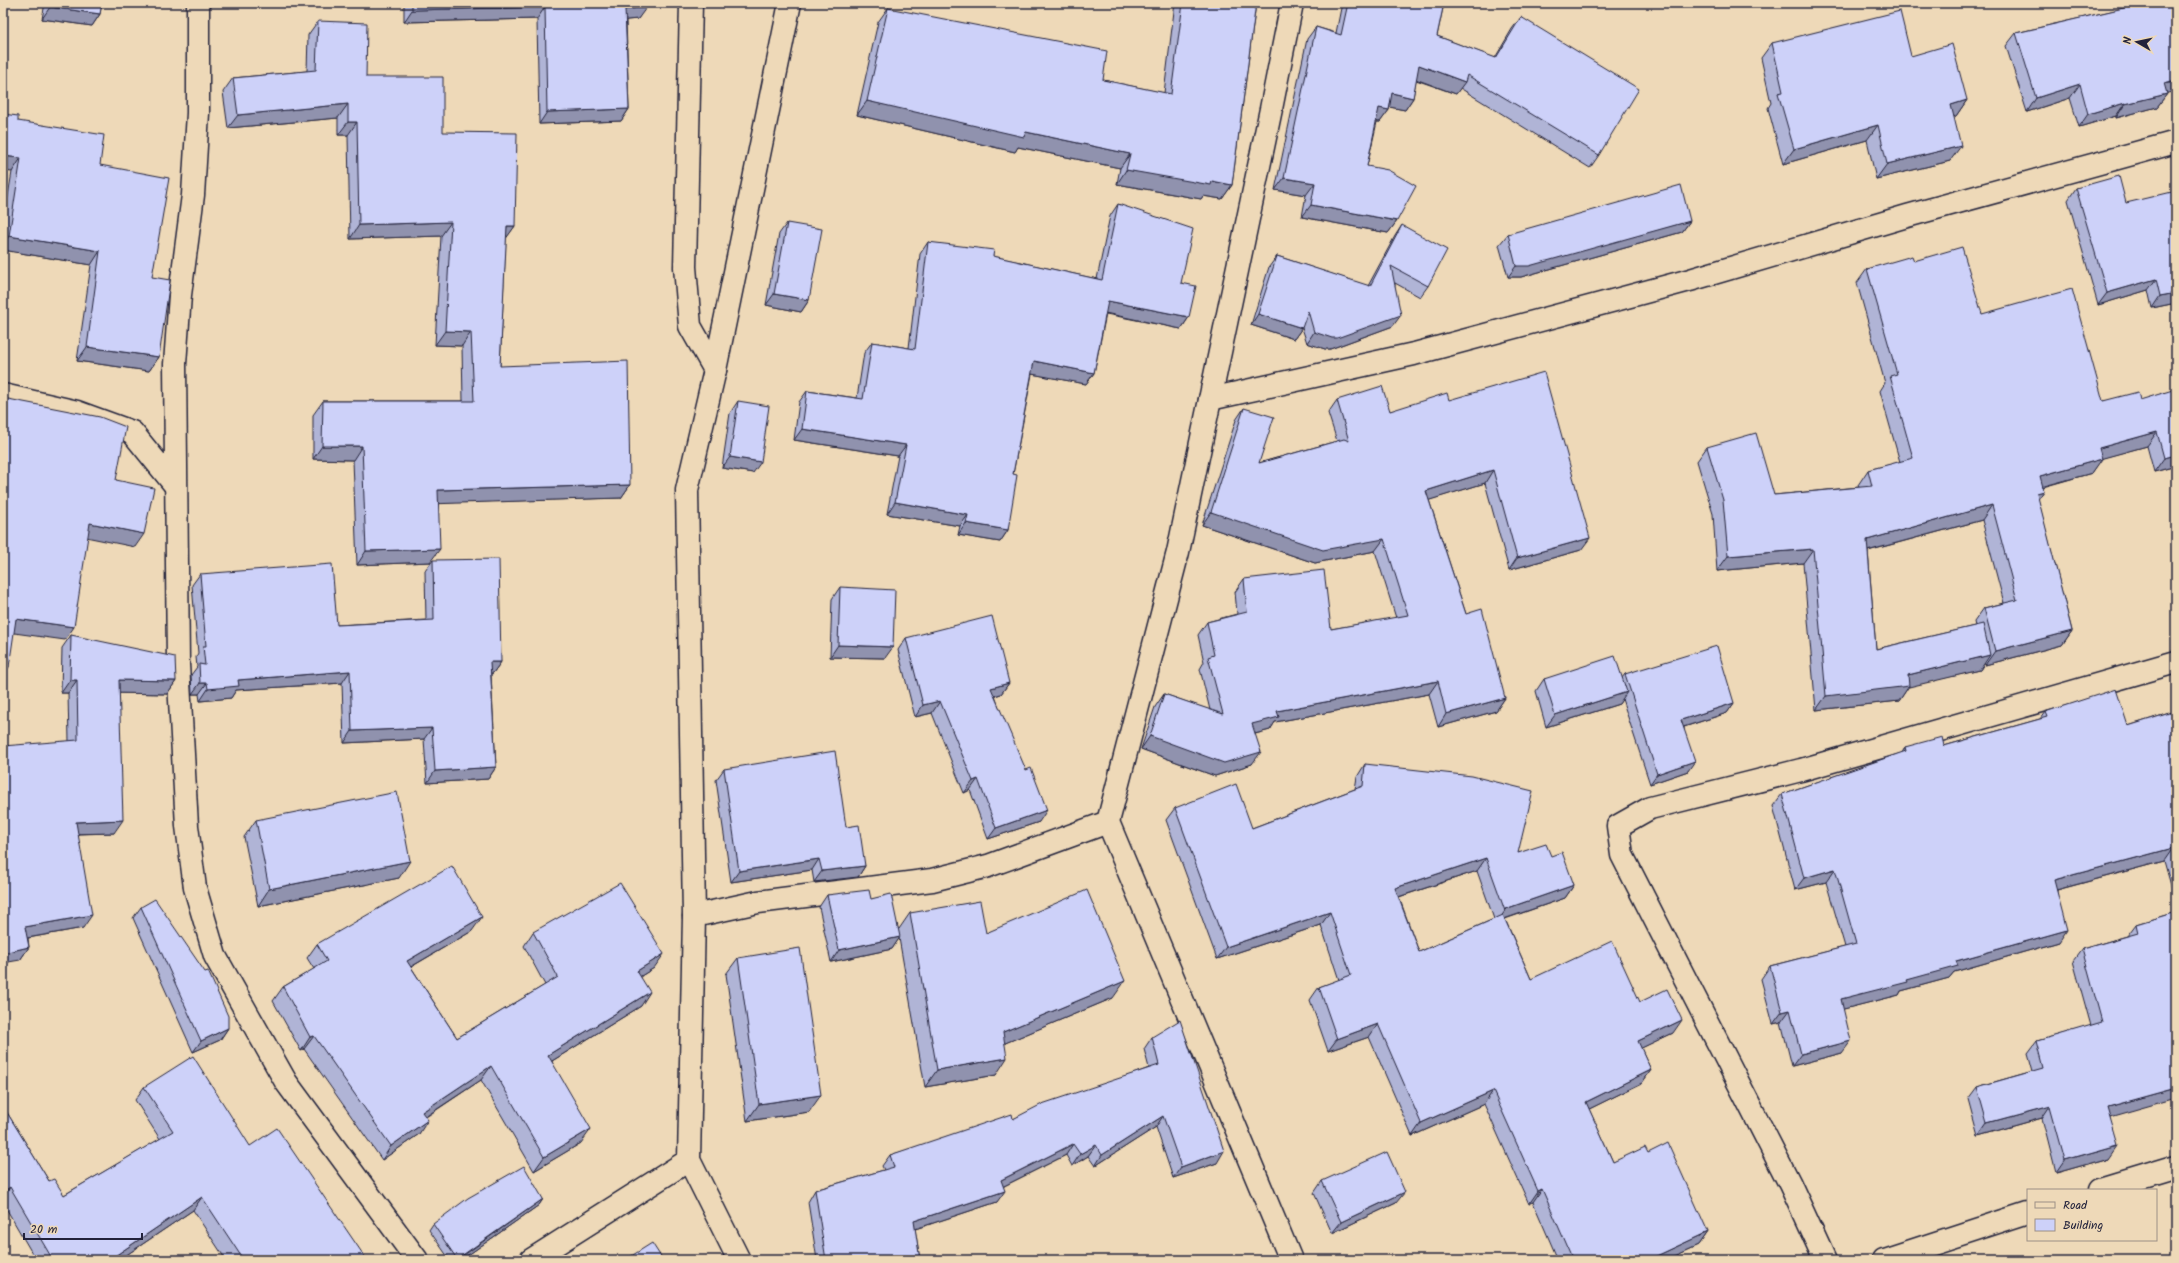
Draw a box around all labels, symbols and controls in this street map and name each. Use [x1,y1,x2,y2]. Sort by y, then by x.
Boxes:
north arrow [2117,22,2157,62]
text: N [2119,36,2138,45]
legend [2027,1189,2157,1241]
text: Road [2063,1196,2088,1215]
scale bar [24,1215,142,1241]
text: Building [2063,1216,2103,1235]
text: 20 m [30,1220,58,1239]

